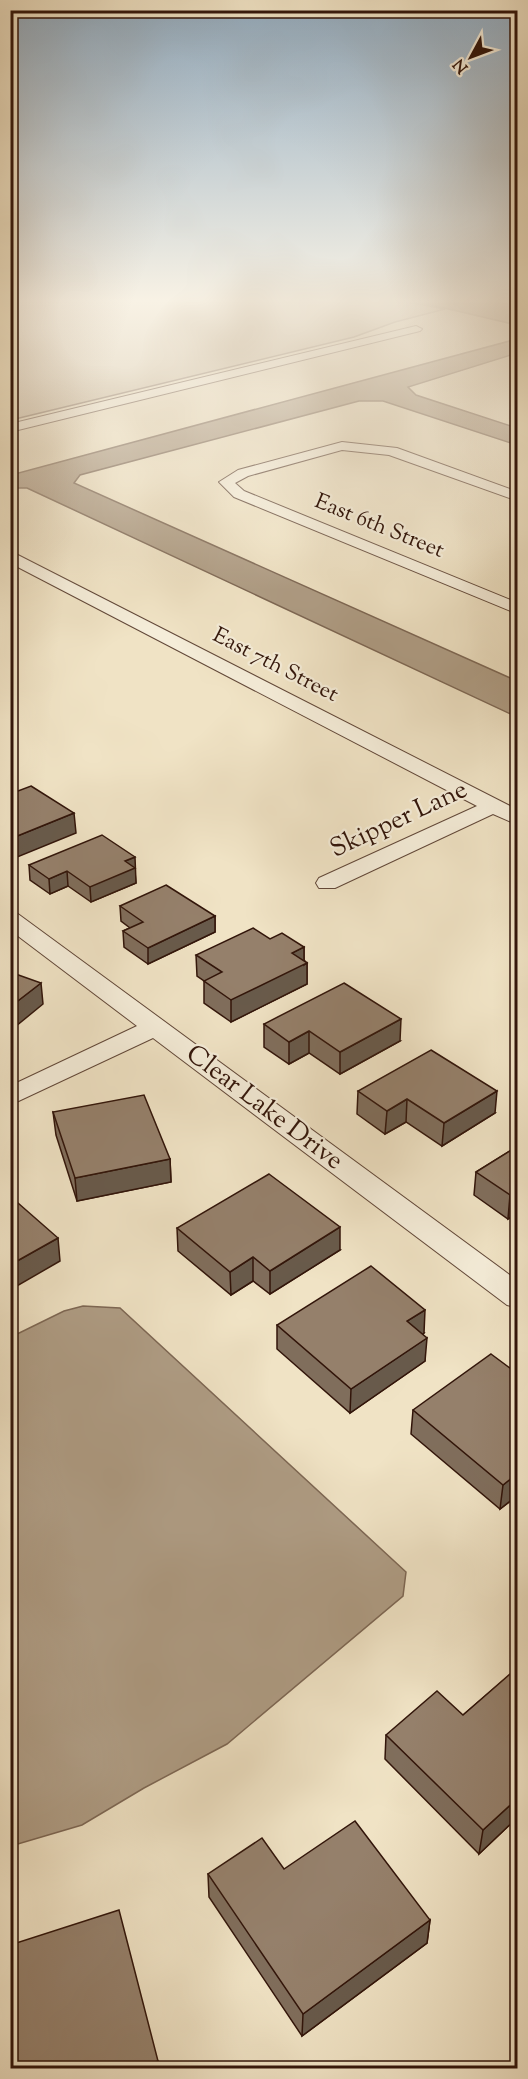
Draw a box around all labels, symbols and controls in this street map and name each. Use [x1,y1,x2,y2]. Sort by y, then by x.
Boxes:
north arrow [441,27,501,87]
text: N [449,53,474,78]
street label: East 6th Street [309,486,449,568]
street label: East 7th Street [207,621,344,712]
street label: Skipper Lane [324,772,474,868]
street label: Clear Lake Drive [178,1036,350,1180]

